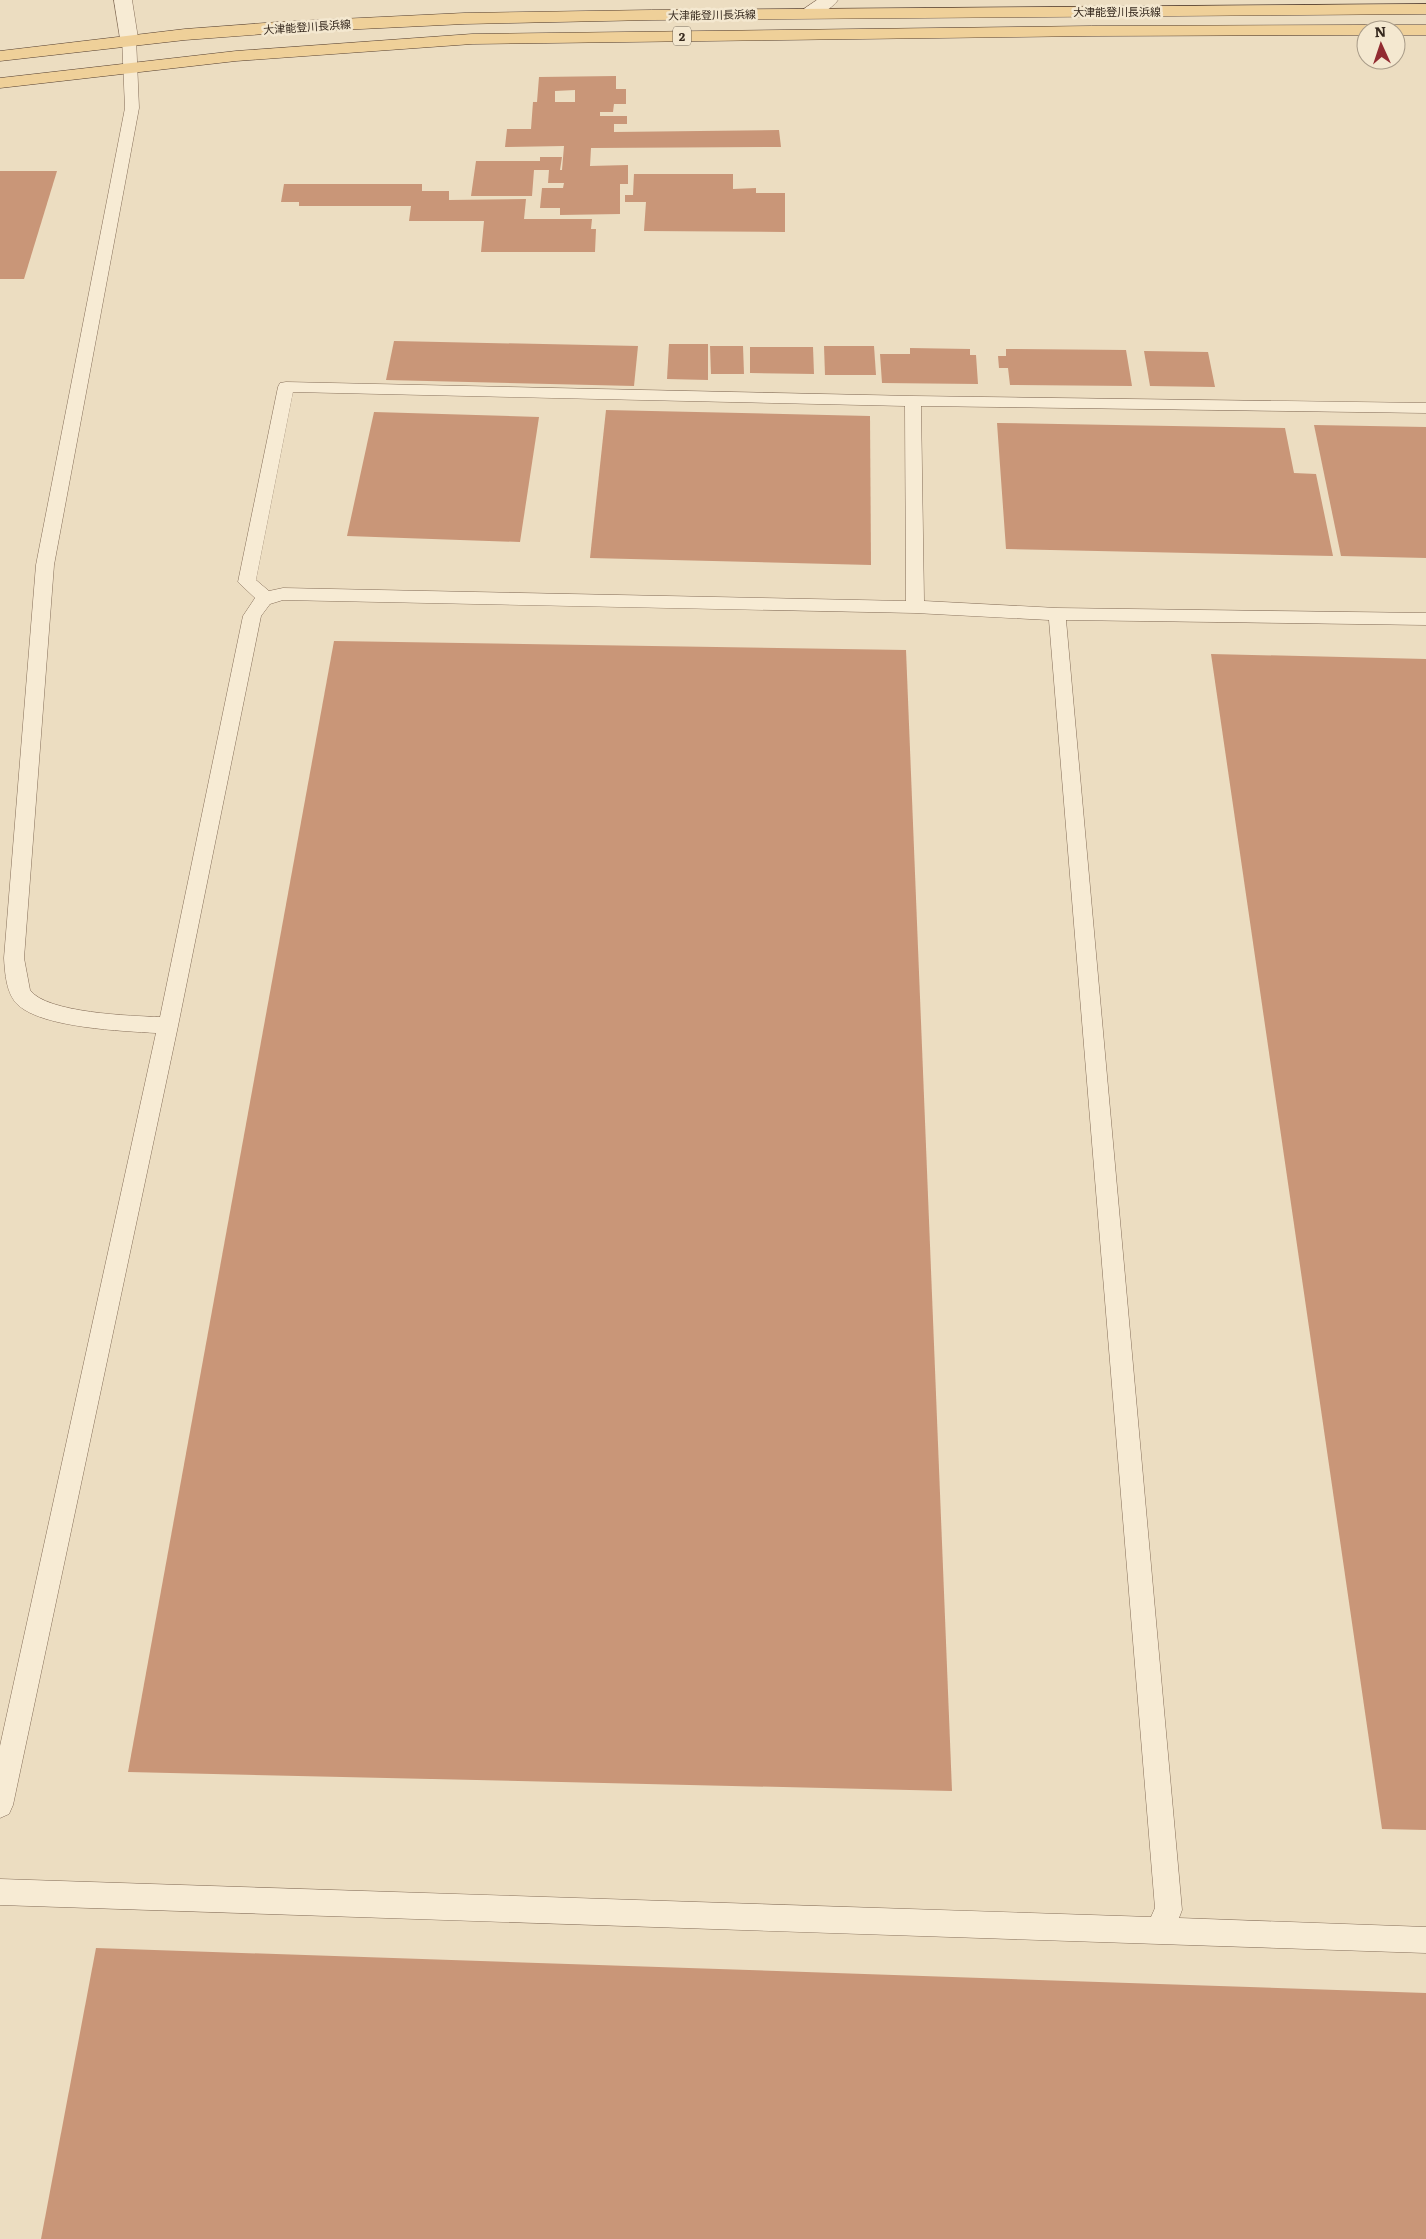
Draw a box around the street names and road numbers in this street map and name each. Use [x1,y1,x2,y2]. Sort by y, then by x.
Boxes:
street label: 大津能登川長浜線 [1073,3,1161,19]
street label: 大津能登川長浜線 [668,5,756,23]
street label: 大津能登川長浜線 [263,15,351,37]
road number: 2 [673,27,691,46]

